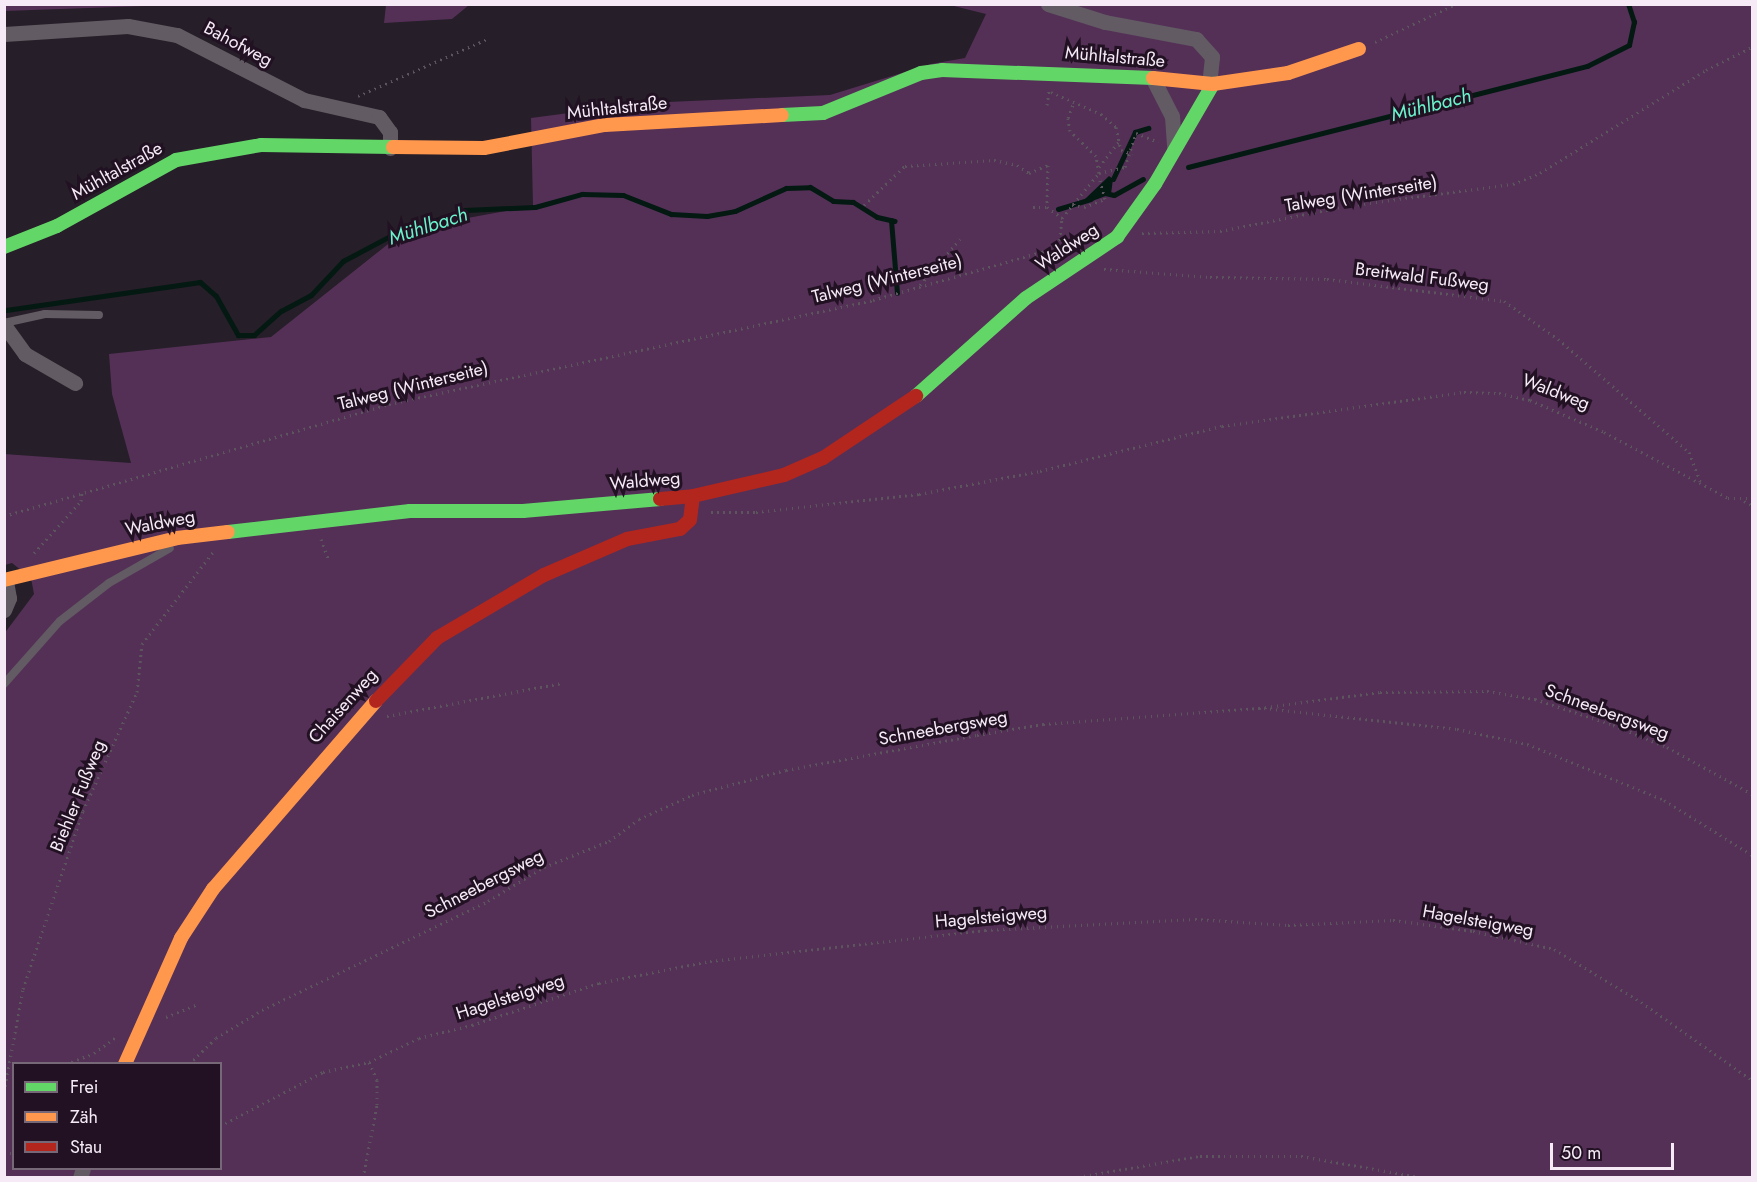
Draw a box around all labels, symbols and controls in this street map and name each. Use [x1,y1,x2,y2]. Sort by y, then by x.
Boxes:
street label: Bahofweg [200,17,276,71]
street label: Mühltalstraße [1064,42,1166,72]
water label: Mühlbach [1388,83,1474,127]
street label: Mühltalstraße [566,92,668,124]
street label: Mühltalstraße [68,137,166,205]
street label: Talweg (Winterseite) [1283,171,1439,217]
water label: Mühlbach [385,202,471,250]
street label: Waldweg [1032,219,1102,275]
street label: Talweg (Winterseite) [810,250,964,308]
street label: Breitwald Fußweg [1354,258,1490,296]
street label: Talweg (Winterseite) [336,357,490,415]
street label: Waldweg [1519,369,1593,415]
street label: Waldweg [609,467,681,495]
street label: Waldweg [123,506,197,540]
street label: Chaisenweg [304,664,382,748]
street label: Schneebergsweg [1542,680,1672,744]
street label: Schneebergsweg [877,706,1009,750]
street label: Biehler Fußweg [46,737,110,855]
street label: Schneebergsweg [421,845,547,923]
street label: Hagelsteigweg [934,901,1048,933]
street label: Hagelsteigweg [1421,901,1535,941]
street label: Hagelsteigweg [453,969,567,1025]
legend [12,1062,222,1170]
text: Frei [70,1074,99,1100]
text: Zäh [70,1104,98,1130]
scale bar [1553,1131,1678,1169]
text: Stau [70,1134,102,1160]
text: 50 m [1561,1140,1601,1166]

